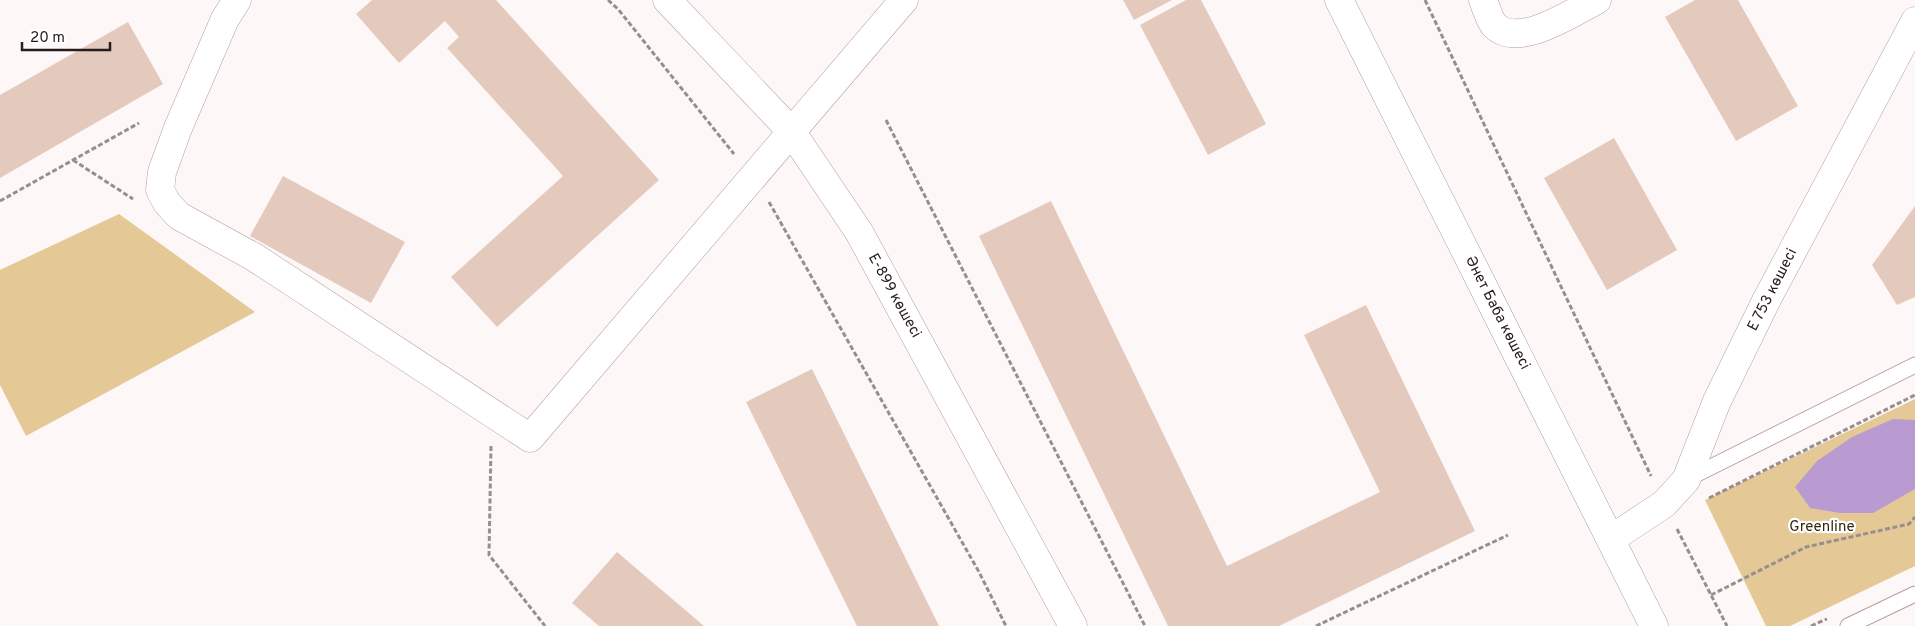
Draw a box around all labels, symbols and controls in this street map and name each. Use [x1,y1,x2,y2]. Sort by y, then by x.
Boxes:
scale bar [22,20,110,52]
text: 20 m [30,29,65,48]
street label: Е 753 көшесі [1744,245,1802,335]
street label: Е-899 көшесі [863,250,925,342]
street label: Әнет Баба көшесі [1460,253,1534,373]
park label: Greenline [1789,518,1855,537]

